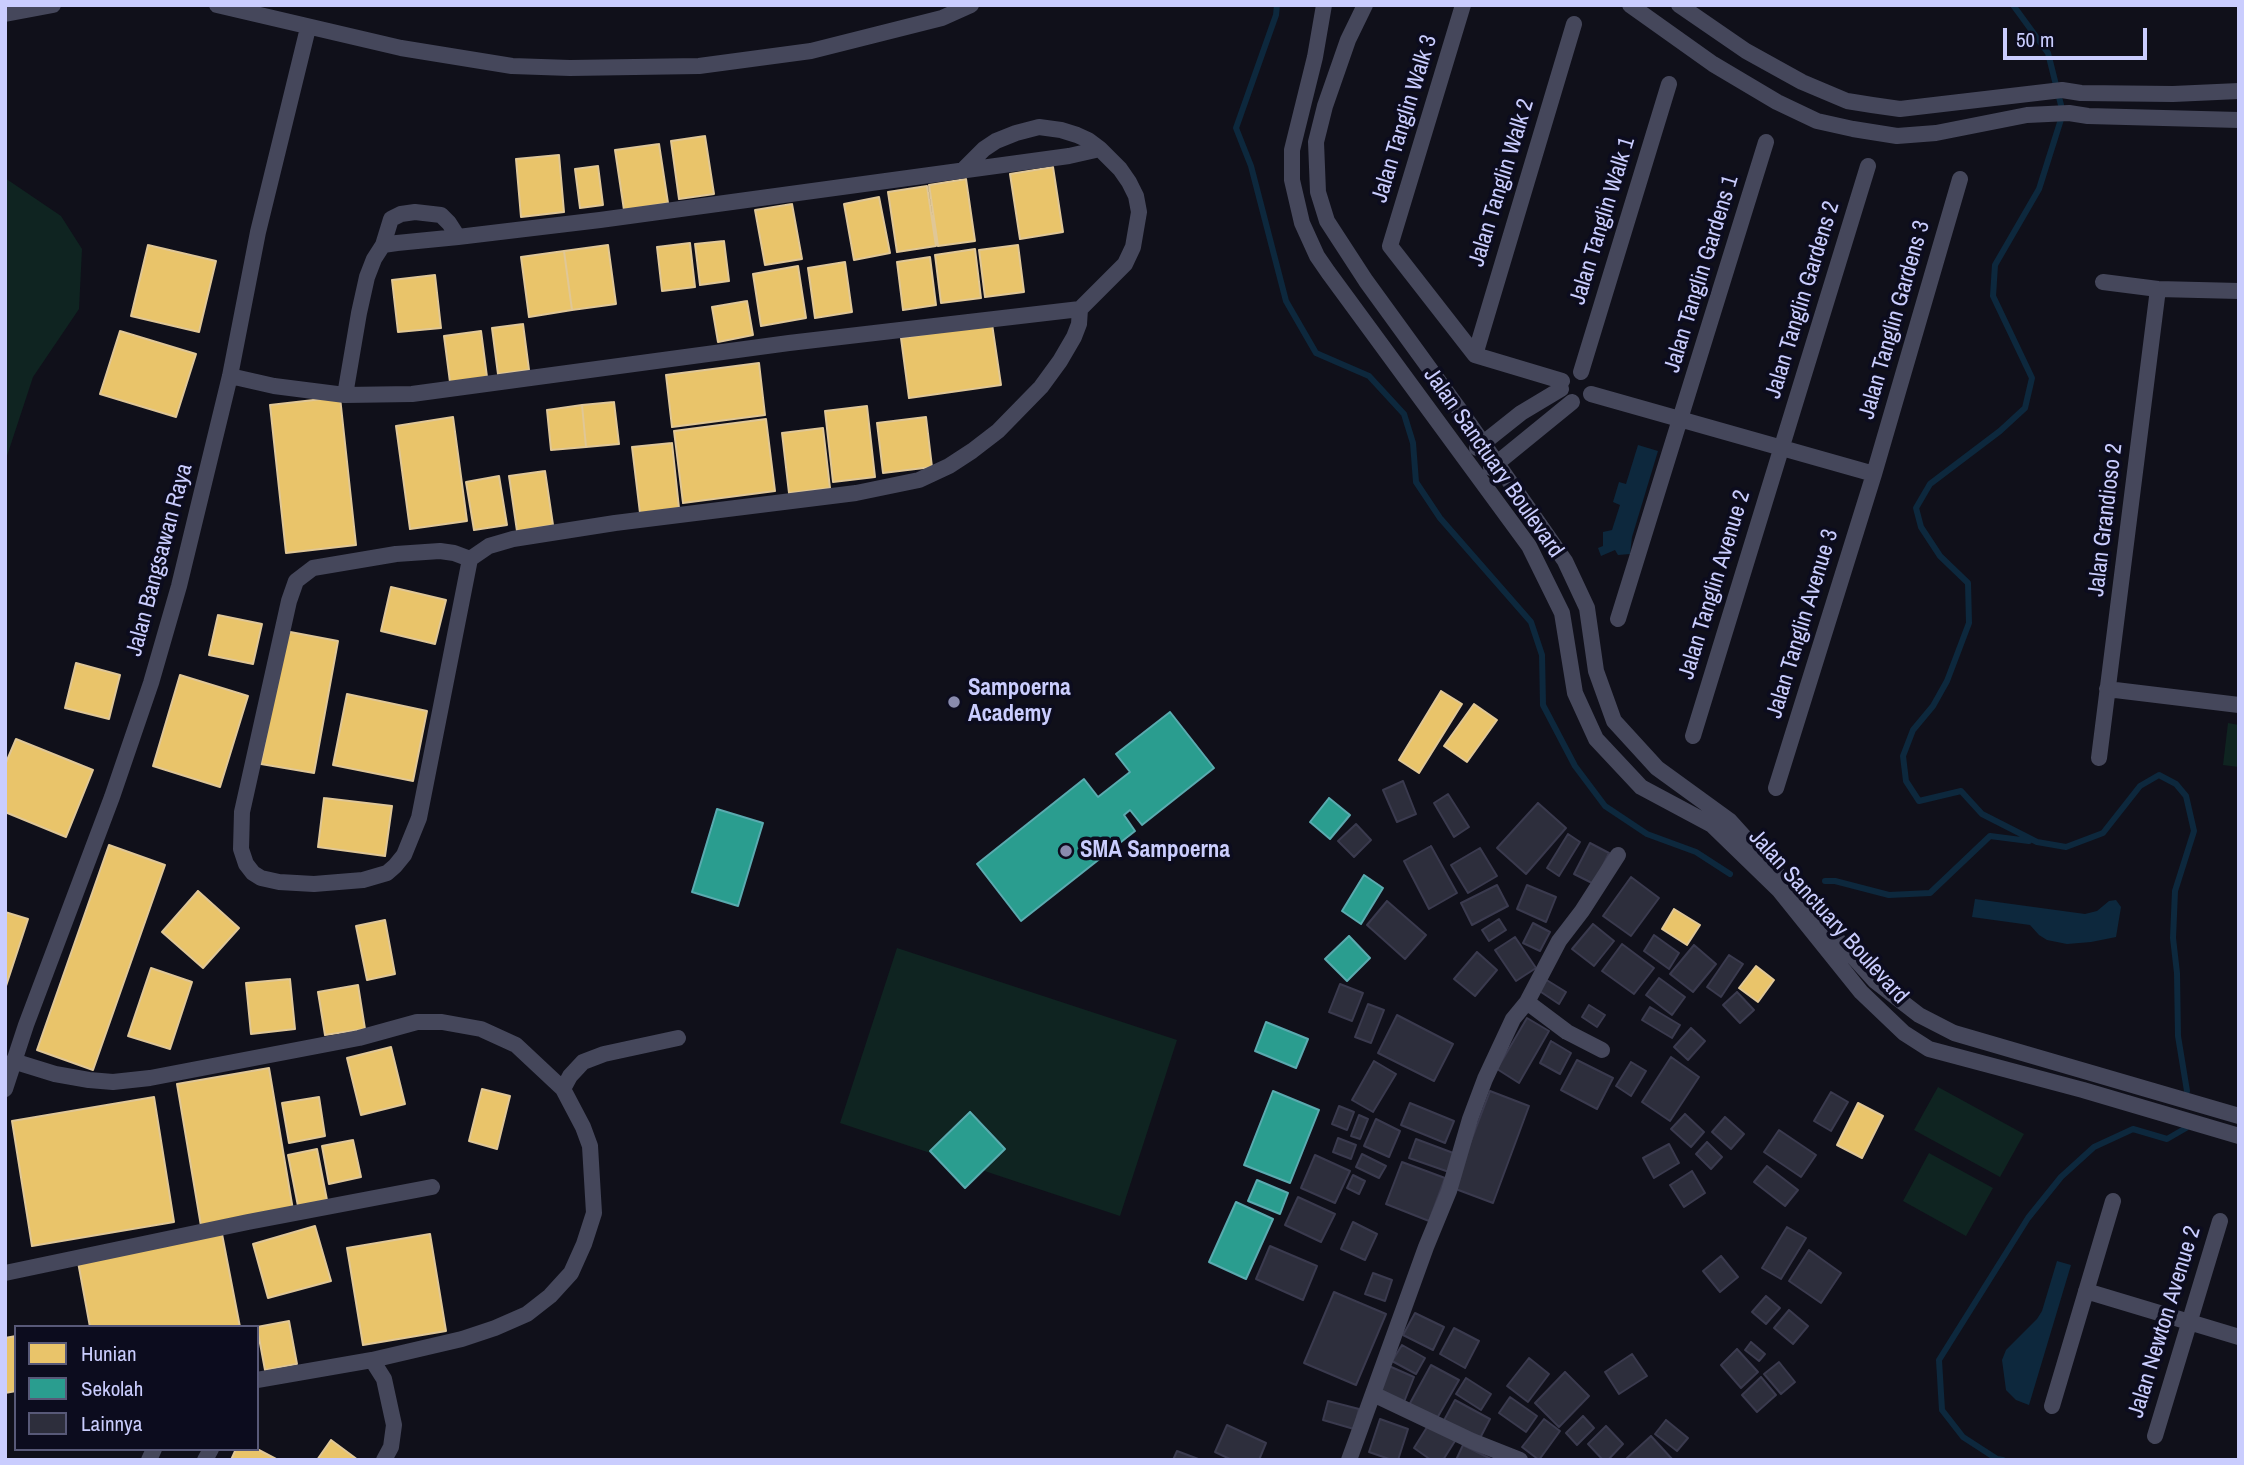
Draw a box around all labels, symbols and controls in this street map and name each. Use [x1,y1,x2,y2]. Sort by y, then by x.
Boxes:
scale bar [2006,14,2150,58]
text: 50 m [2016,25,2054,54]
street label: Jalan Tanglin Walk 3 [1366,32,1444,206]
street label: Jalan Tanglin Walk 2 [1463,96,1541,270]
street label: Jalan Tanglin Walk 1 [1564,134,1642,308]
street label: Jalan Tanglin Gardens 1 [1659,172,1745,376]
street label: Jalan Tanglin Gardens 2 [1760,198,1846,402]
street label: Jalan Tanglin Gardens 3 [1854,218,1936,422]
street label: Jalan Sanctuary Boulevard [1417,363,1569,563]
street label: Jalan Grandioso 2 [2083,442,2129,598]
street label: Jalan Bangsawan Raya [121,461,199,659]
street label: Jalan Tanglin Avenue 2 [1673,487,1757,683]
street label: Jalan Tanglin Avenue 3 [1761,526,1845,722]
place label: Sampoerna Academy [968,675,1071,729]
marker: Sampoerna Academy [946,694,962,710]
street label: Jalan Sanctuary Boulevard [1742,824,1914,1010]
place label: SMA Sampoerna [1080,837,1230,865]
marker: SMA Sampoerna [1058,843,1074,859]
street label: Jalan Newton Avenue 2 [2123,1223,2207,1421]
legend [14,1325,259,1451]
text: Hunian [81,1339,137,1368]
text: Sekolah [81,1374,143,1403]
text: Lainnya [81,1409,142,1438]

